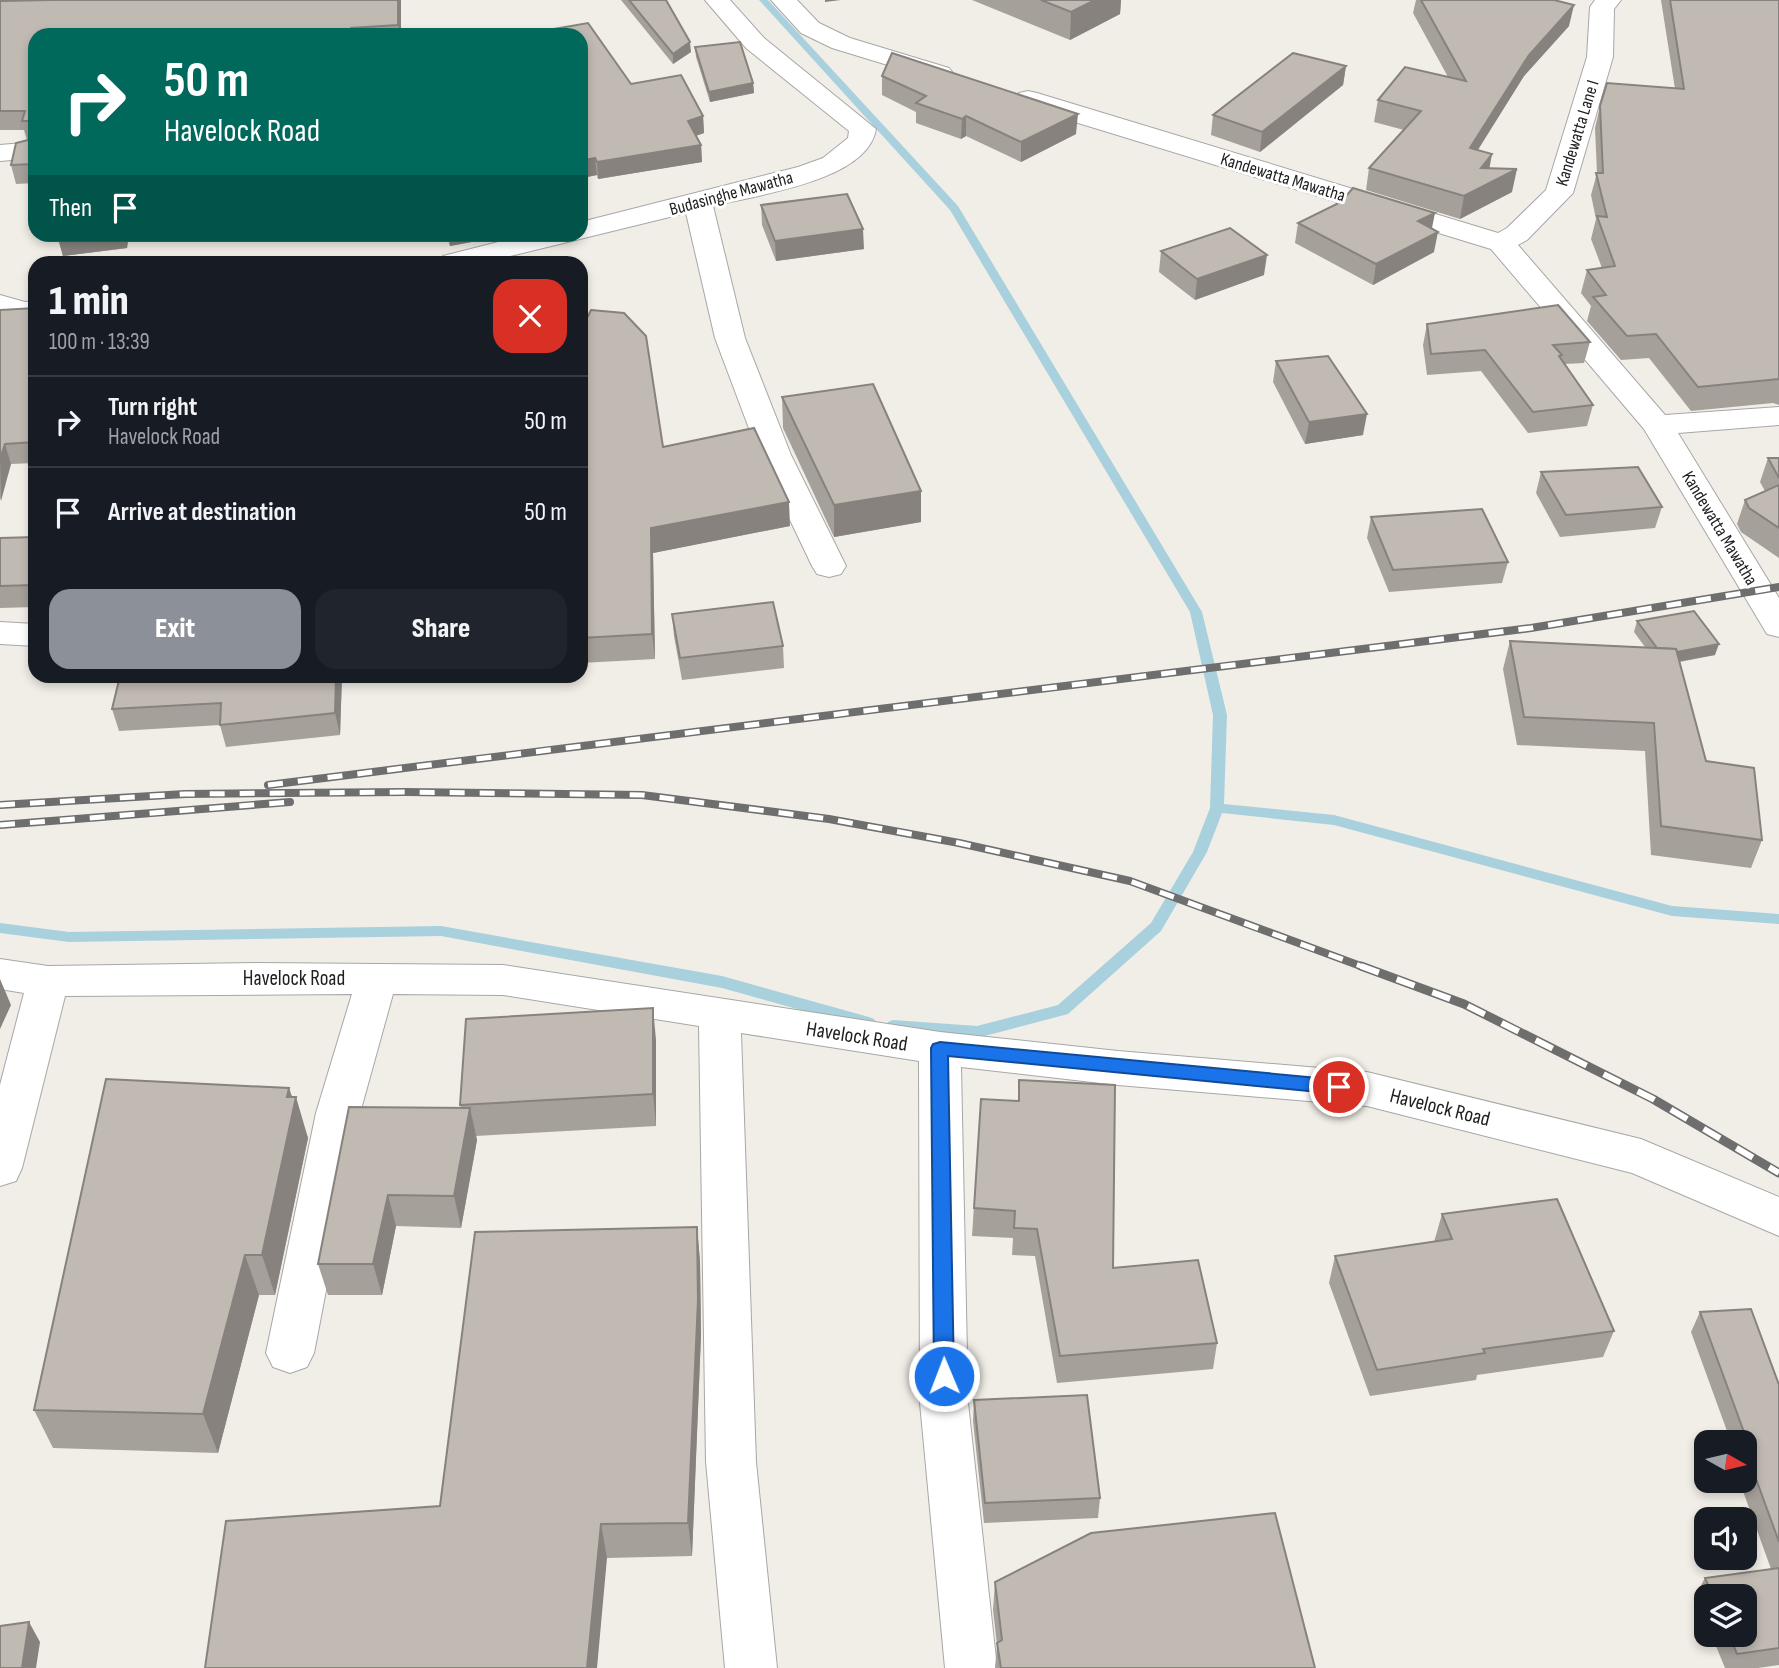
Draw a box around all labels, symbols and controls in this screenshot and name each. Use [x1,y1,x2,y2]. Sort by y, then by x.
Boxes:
text: 50 m [164,52,249,111]
icon: right [49,56,140,147]
street label: Kandewatta Lane I [1551,78,1604,189]
text: Havelock Road [164,112,320,151]
street label: Kandewatta Mawatha [1218,149,1348,206]
street label: Budasinghe Mawatha [667,167,795,220]
icon: arrive [106,189,144,227]
text: Then [49,193,92,224]
text: 1 min [49,276,129,327]
button: close [493,279,567,353]
text: 100 m · 13:39 [49,328,150,356]
text: Turn right [108,392,197,423]
icon: right [49,403,87,441]
text: 50 m [524,406,567,437]
text: Havelock Road [108,423,220,451]
street label: Kandewatta Mawatha [1677,467,1762,589]
icon: arrive [49,494,87,532]
text: Arrive at destination [108,497,296,528]
text: 50 m [524,497,567,528]
button: Exit [49,589,301,669]
button: Share [315,589,567,669]
street label: Havelock Road [243,966,345,991]
street label: Havelock Road [804,1016,909,1057]
pin [1309,1057,1369,1117]
icon: arrive [1320,1068,1358,1106]
street label: Havelock Road [1387,1083,1493,1132]
position arrow [907,1339,981,1413]
north arrow [1694,1430,1757,1493]
map controls [1694,1430,1757,1647]
button: sound [1694,1507,1757,1570]
button: layers [1694,1584,1757,1647]

